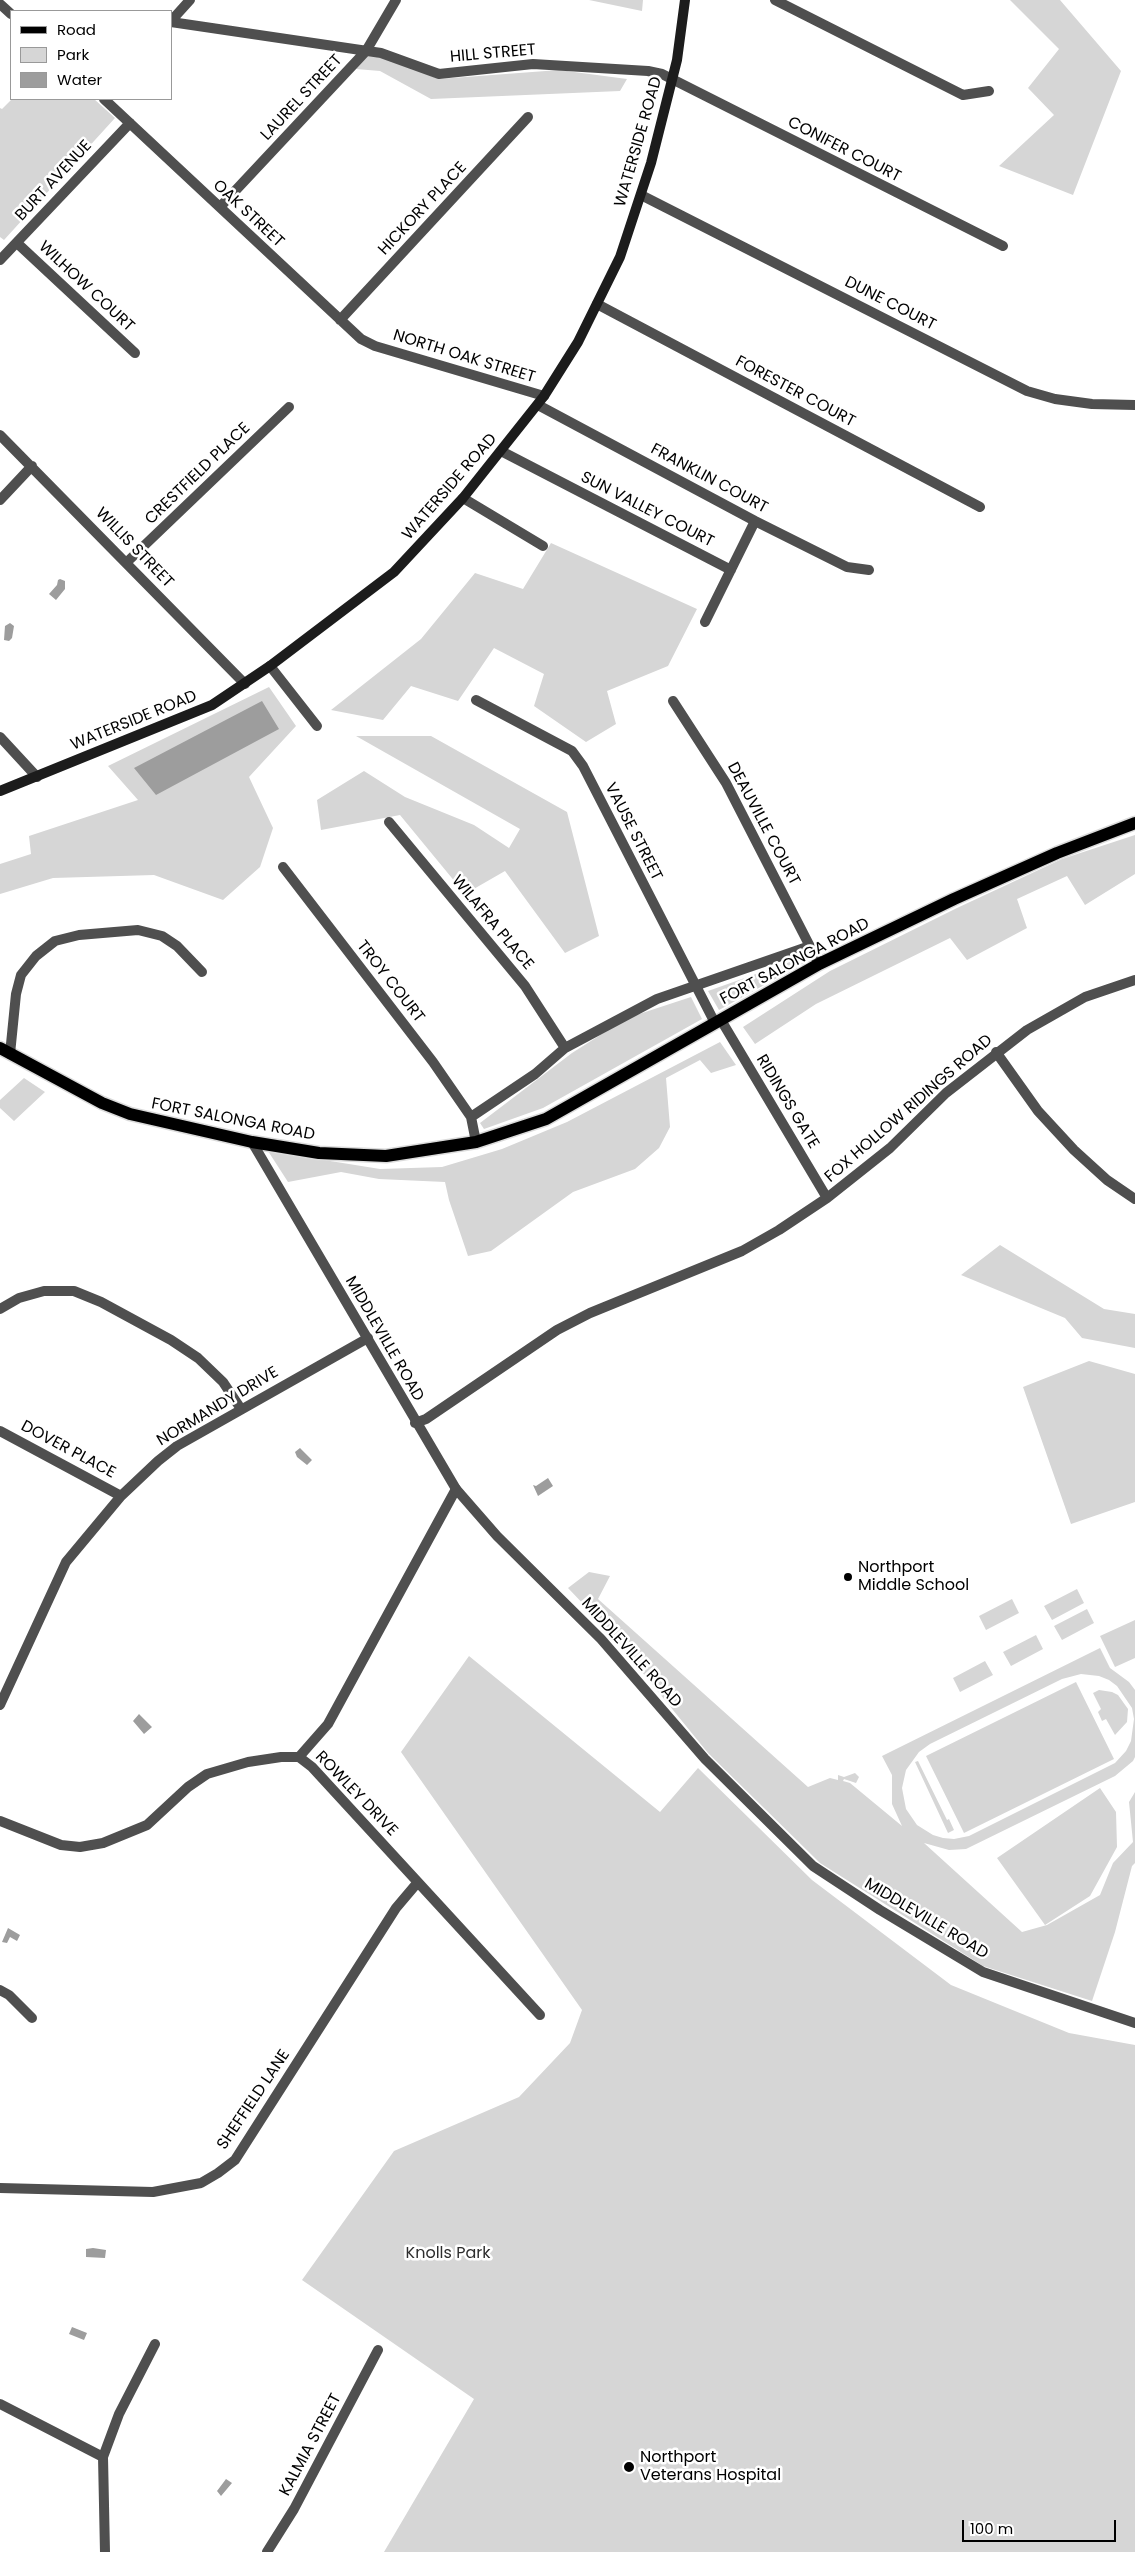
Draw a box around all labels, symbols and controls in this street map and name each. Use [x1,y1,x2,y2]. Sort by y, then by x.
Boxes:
legend [10,10,172,100]
text: Road [57,19,96,40]
street label: HILL STREET [449,41,537,67]
text: Park [57,44,89,65]
street label: LAUREL STREET [257,51,347,145]
text: Water [57,69,102,90]
street label: WATERSIDE ROAD [611,75,667,209]
street label: CONIFER COURT [784,113,904,187]
street label: BURT AVENUE [12,137,96,225]
street label: HICKORY PLACE [375,158,471,260]
street label: OAK STREET [209,176,287,252]
street label: WILHOW COURT [34,238,138,336]
street label: DUNE COURT [841,273,939,335]
street label: NORTH OAK STREET [391,326,537,388]
street label: FORESTER COURT [732,352,858,432]
street label: CRESTFIELD PLACE [141,419,255,529]
street label: WATERSIDE ROAD [399,430,501,544]
street label: FRANKLIN COURT [647,440,771,518]
street label: SUN VALLEY COURT [577,468,717,552]
street label: WILLIS STREET [91,504,177,592]
street label: WATERSIDE ROAD [68,687,200,755]
street label: DEAUVILLE COURT [723,759,803,889]
street label: VAUSE STREET [600,780,666,884]
street label: WILAFRA PLACE [447,872,537,974]
street label: FORT SALONGA ROAD [717,915,873,1009]
street label: TROY COURT [352,937,428,1027]
street label: FOX HOLLOW RIDINGS ROAD [821,1031,997,1187]
street label: RIDINGS GATE [751,1051,823,1153]
street label: FORT SALONGA ROAD [150,1095,316,1145]
street label: MIDDLEVILLE ROAD [340,1273,428,1405]
street label: NORMANDY DRIVE [154,1363,282,1451]
street label: DOVER PLACE [17,1417,119,1483]
place label: Northport Middle School [858,1558,969,1596]
marker: Northport Middle School [842,1571,854,1583]
street label: MIDDLEVILLE ROAD [577,1594,685,1712]
street label: ROWLEY DRIVE [311,1748,401,1840]
street label: MIDDLEVILLE ROAD [861,1874,991,1964]
street label: SHEFFIELD LANE [213,2046,295,2154]
park label: Knolls Park [406,2244,490,2264]
street label: KALMIA STREET [276,2391,346,2499]
place label: Northport Veterans Hospital [640,2448,781,2486]
marker: Northport Veterans Hospital [622,2460,636,2474]
scale bar [965,2510,1119,2542]
text: 100 m [970,2518,1013,2539]

